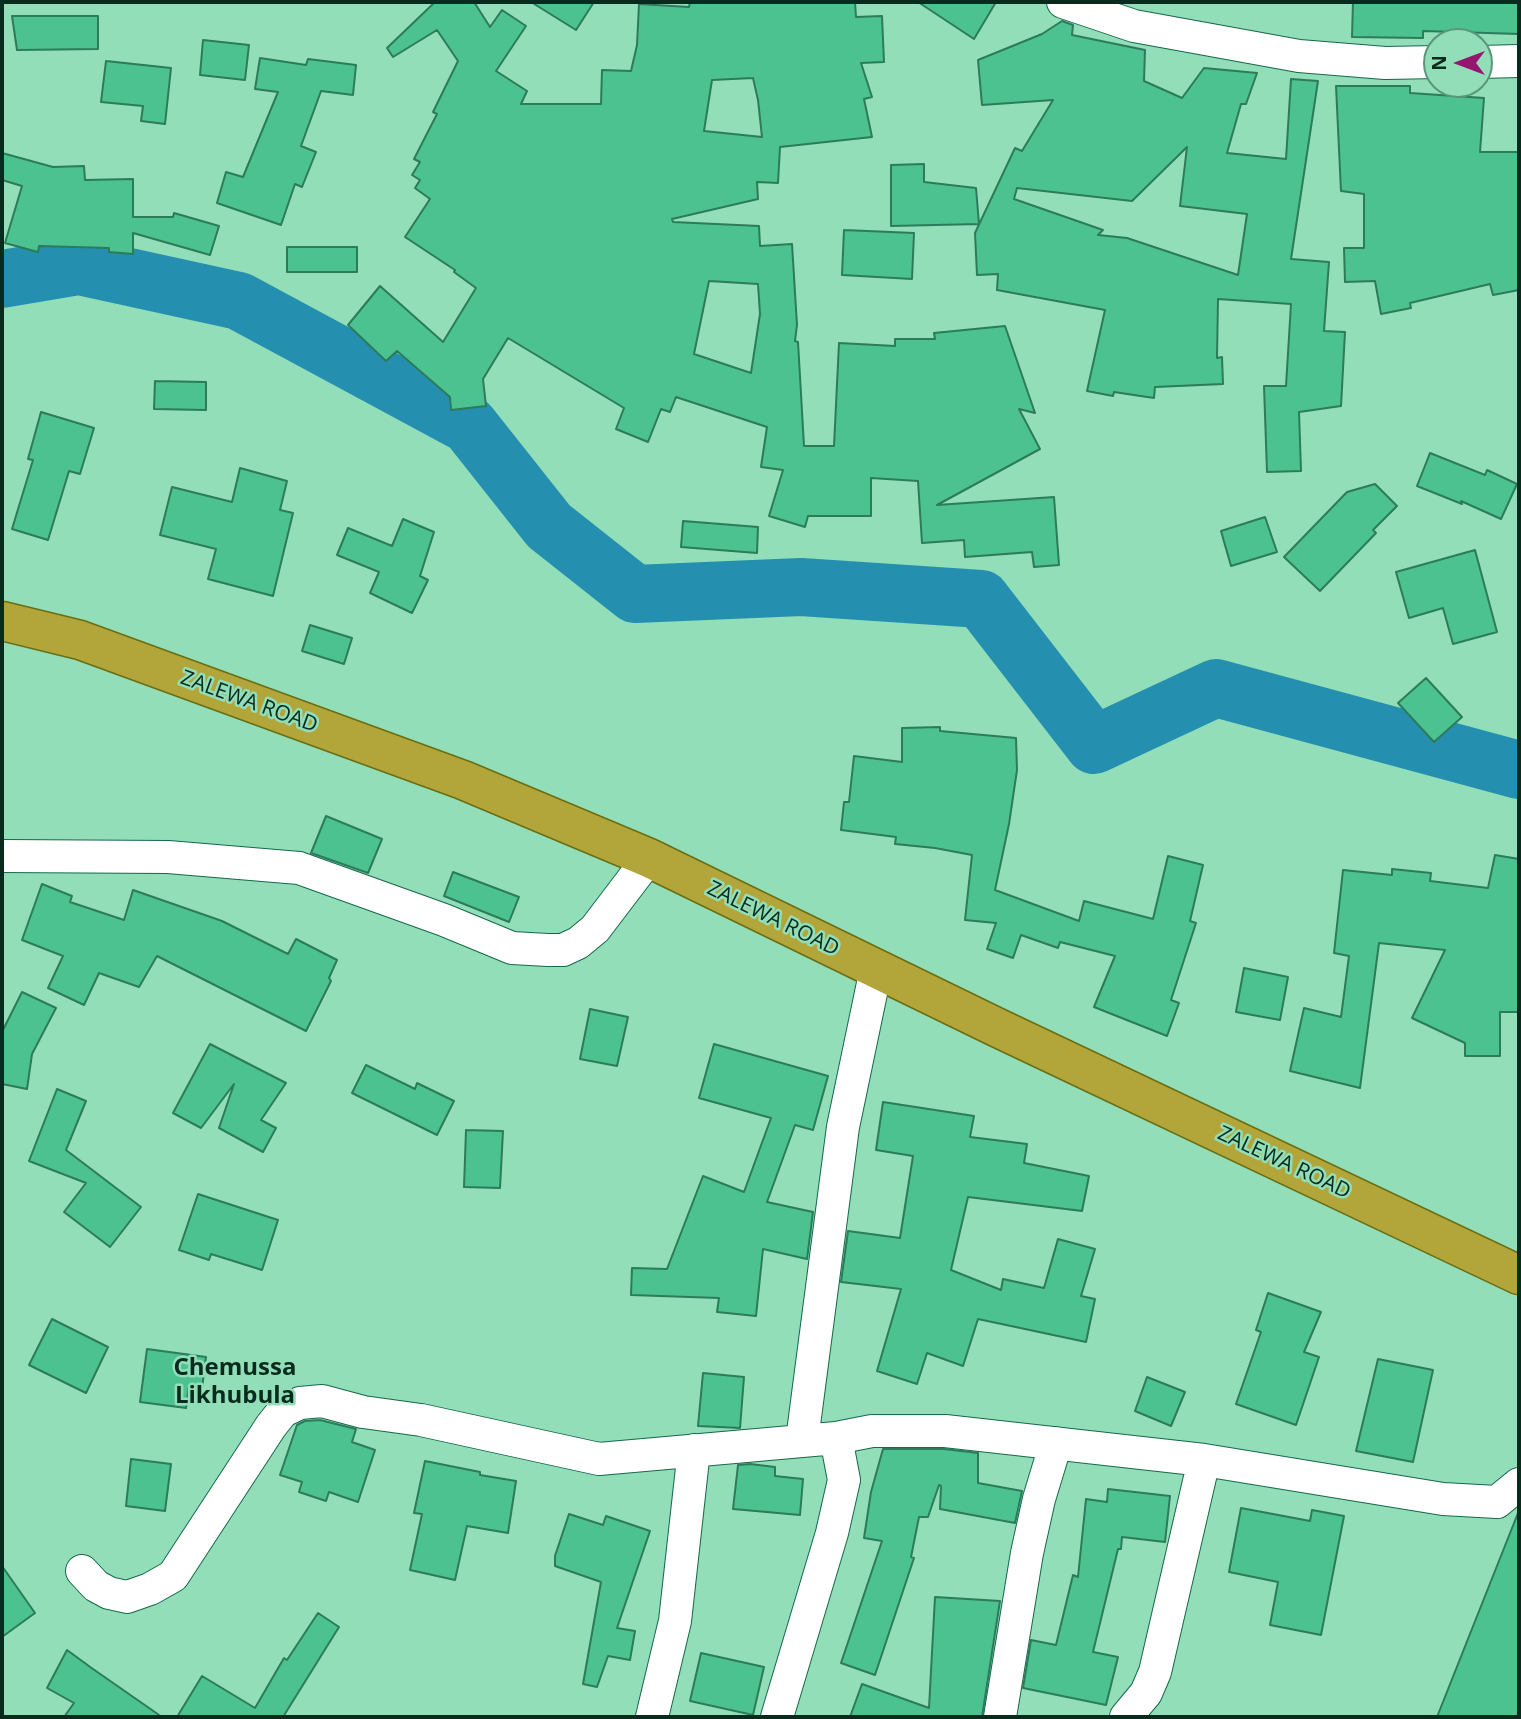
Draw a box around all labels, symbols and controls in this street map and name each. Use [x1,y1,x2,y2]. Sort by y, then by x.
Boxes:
north arrow [1423,28,1493,98]
text: N [1426,55,1452,71]
street label: ZALEWA ROAD [177,666,321,738]
street label: ZALEWA ROAD [703,876,843,962]
street label: ZALEWA ROAD [1213,1121,1355,1205]
district label: Chemussa Likhubula [174,1354,296,1410]

